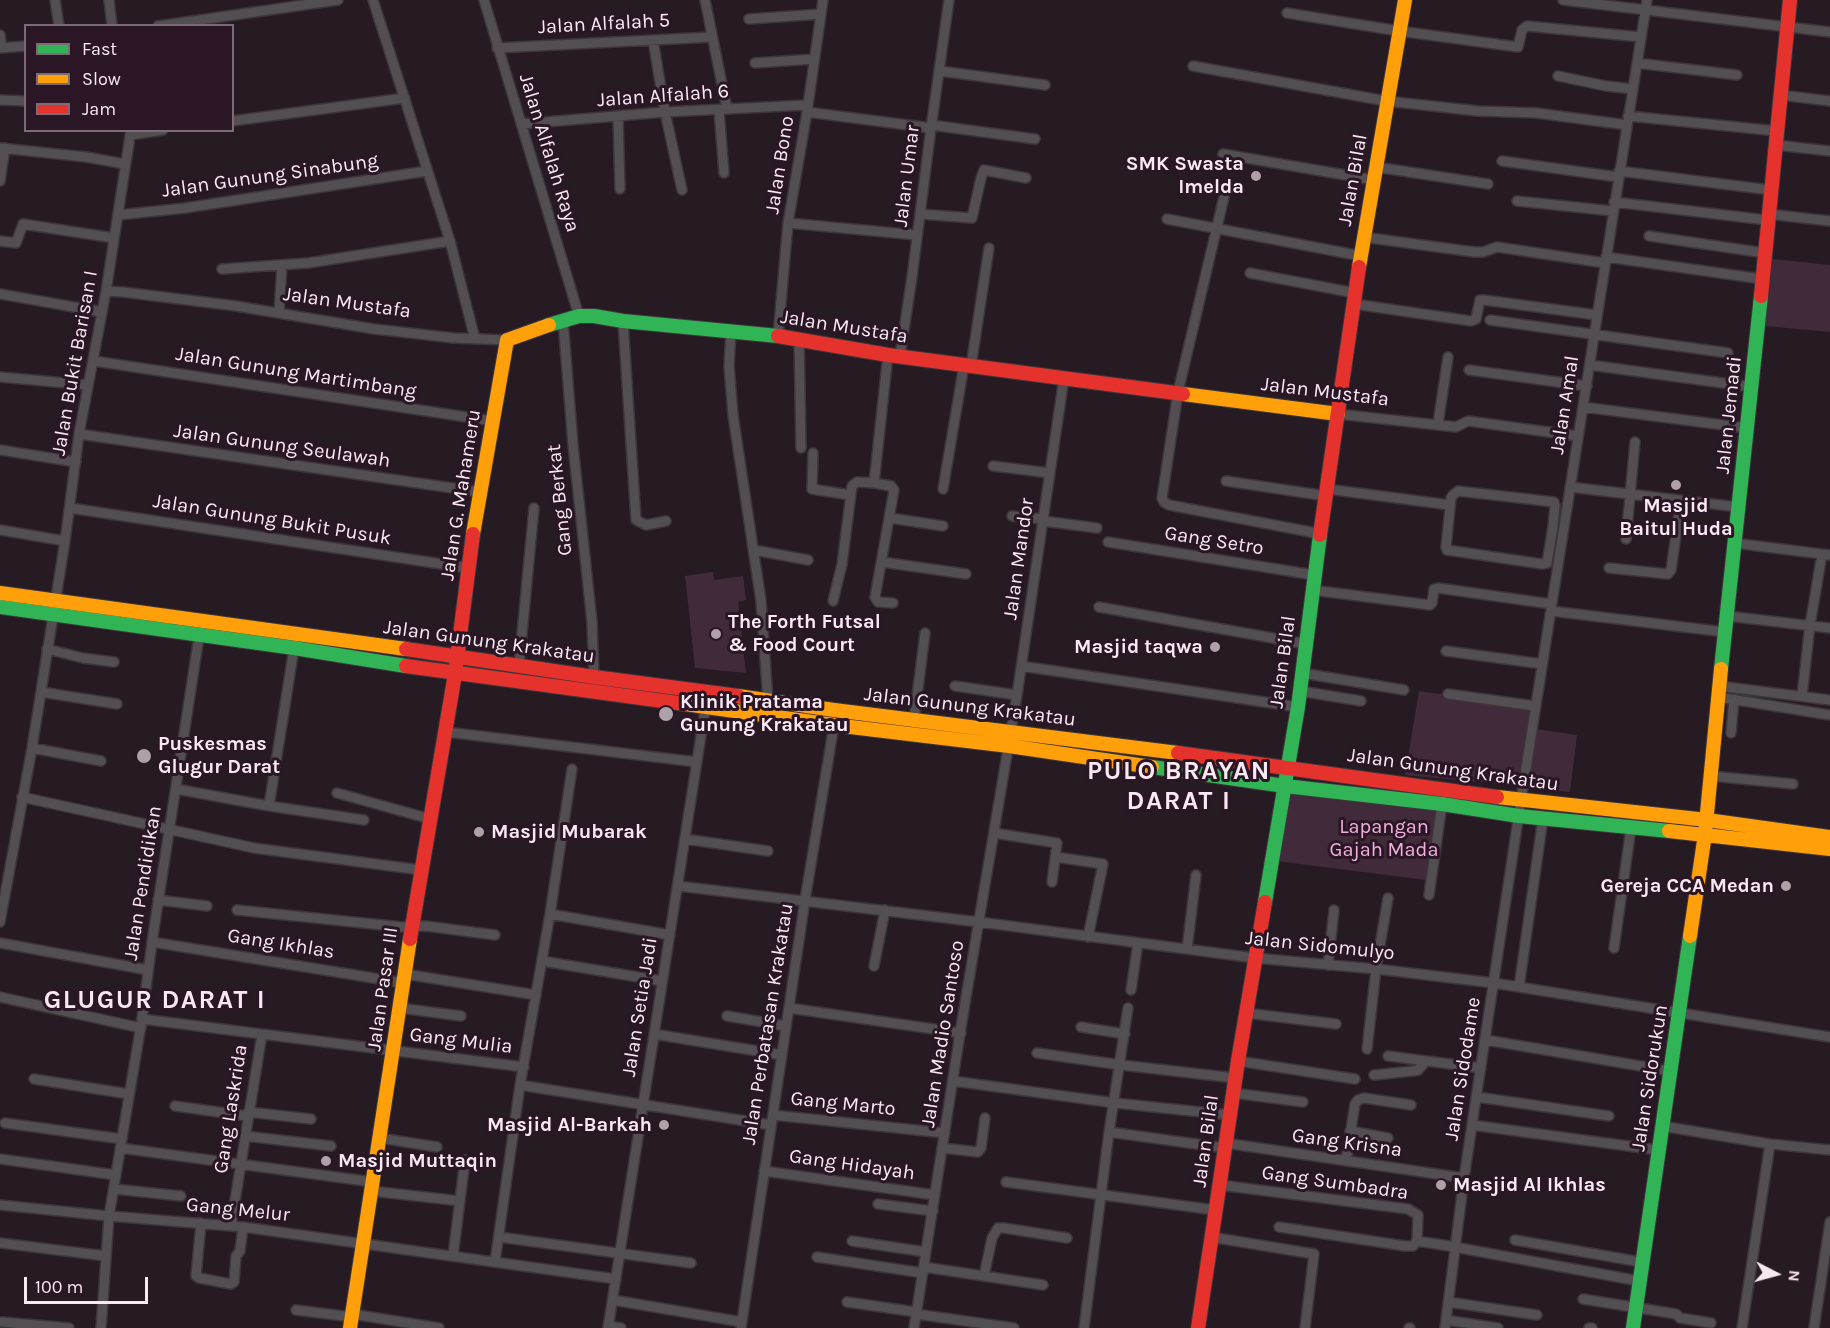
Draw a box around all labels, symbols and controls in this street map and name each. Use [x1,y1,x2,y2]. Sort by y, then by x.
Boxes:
street label: Jalan Alfalah 5 [537,9,671,39]
legend [24,24,234,132]
text: Fast [82,38,117,60]
text: Slow [82,68,121,90]
street label: Jalan Alfalah Raya [513,71,585,235]
street label: Jalan Alfalah 6 [596,79,730,113]
text: Jam [82,98,116,120]
street label: Jalan Bono [760,114,800,216]
street label: Jalan Umar [889,124,925,228]
street label: Jalan Bilal [1333,132,1373,228]
street label: Jalan Gunung Sinabung [160,149,380,203]
place label: SMK Swasta Imelda [1126,152,1244,199]
marker: SMK Swasta Imelda [1249,169,1263,183]
street label: Jalan Bukit Barisan I [47,269,103,457]
street label: Jalan Mustafa [282,282,412,324]
street label: Jalan Mustafa [779,305,909,349]
street label: Jalan Gunung Martimbang [174,342,418,404]
street label: Jalan Amal [1545,354,1585,456]
street label: Jalan Jemadi [1711,355,1747,475]
street label: Jalan Mustafa [1260,372,1390,412]
street label: Jalan G. Mahameru [436,408,486,582]
street label: Jalan Gunung Seulawah [172,419,392,473]
street label: Gang Berkat [542,443,578,557]
marker: Masjid Baitul Huda [1669,478,1683,492]
street label: Jalan Gunung Bukit Pusuk [151,489,393,551]
place label: Masjid Baitul Huda [1619,494,1733,541]
street label: Jalan Mandor [999,497,1039,621]
street label: Gang Setro [1163,521,1265,561]
place label: The Forth Futsal & Food Court [728,610,881,657]
street label: Jalan Bilal [1265,614,1301,710]
street label: Jalan Gunung Krakatau [382,615,596,669]
marker: The Forth Futsal & Food Court [709,627,723,641]
place label: Masjid taqwa [1074,635,1203,659]
marker: Masjid taqwa [1208,640,1222,654]
street label: Jalan Gunung Krakatau [863,682,1077,732]
place label: Klinik Pratama Gunung Krakatau [680,690,849,737]
marker: Klinik Pratama Gunung Krakatau [657,705,675,723]
place label: Puskesmas Glugur Darat [158,732,280,779]
street label: Jalan Gunung Krakatau [1346,743,1560,797]
marker: Puskesmas Glugur Darat [135,747,153,765]
district label: PULO BRAYAN DARAT I [1087,756,1271,818]
street label: Jalan Pendidikan [119,804,167,962]
park label: Lapangan Gajah Mada [1330,815,1438,862]
place label: Masjid Mubarak [491,820,647,844]
marker: Masjid Mubarak [472,825,486,839]
place label: Gereja CCA Medan [1601,874,1774,898]
marker: Gereja CCA Medan [1779,879,1793,893]
street label: Jalan Perbatasan Krakatau [737,902,799,1146]
street label: Gang Ikhlas [226,924,336,964]
street label: Jalan Pasar III [362,925,404,1053]
street label: Jalan Sidomulyo [1244,926,1396,966]
street label: Jalan Setia Jadi [617,935,663,1079]
street label: Jalan Madio Santoso [916,939,970,1129]
district label: GLUGUR DARAT I [44,985,266,1017]
street label: Jalan Sidodame [1440,995,1486,1143]
street label: Jalan Sidorukun [1627,1003,1673,1153]
street label: Gang Mulia [408,1023,514,1059]
street label: Gang Laskrida [209,1043,253,1175]
street label: Gang Marto [789,1087,897,1121]
street label: Jalan Bilal [1188,1093,1224,1189]
place label: Masjid Al-Barkah [487,1113,652,1137]
marker: Masjid Al-Barkah [657,1118,671,1132]
street label: Gang Krisna [1290,1123,1404,1163]
street label: Gang Hidayah [788,1144,916,1186]
place label: Masjid Muttaqin [338,1149,497,1173]
marker: Masjid Muttaqin [319,1154,333,1168]
street label: Gang Sumbadra [1260,1161,1410,1205]
place label: Masjid Al Ikhlas [1453,1173,1606,1197]
marker: Masjid Al Ikhlas [1434,1178,1448,1192]
street label: Gang Melur [185,1193,291,1227]
north arrow [1746,1244,1806,1304]
scale bar [27,1265,152,1303]
text: N [1784,1269,1804,1283]
text: 100 m [35,1276,83,1298]

